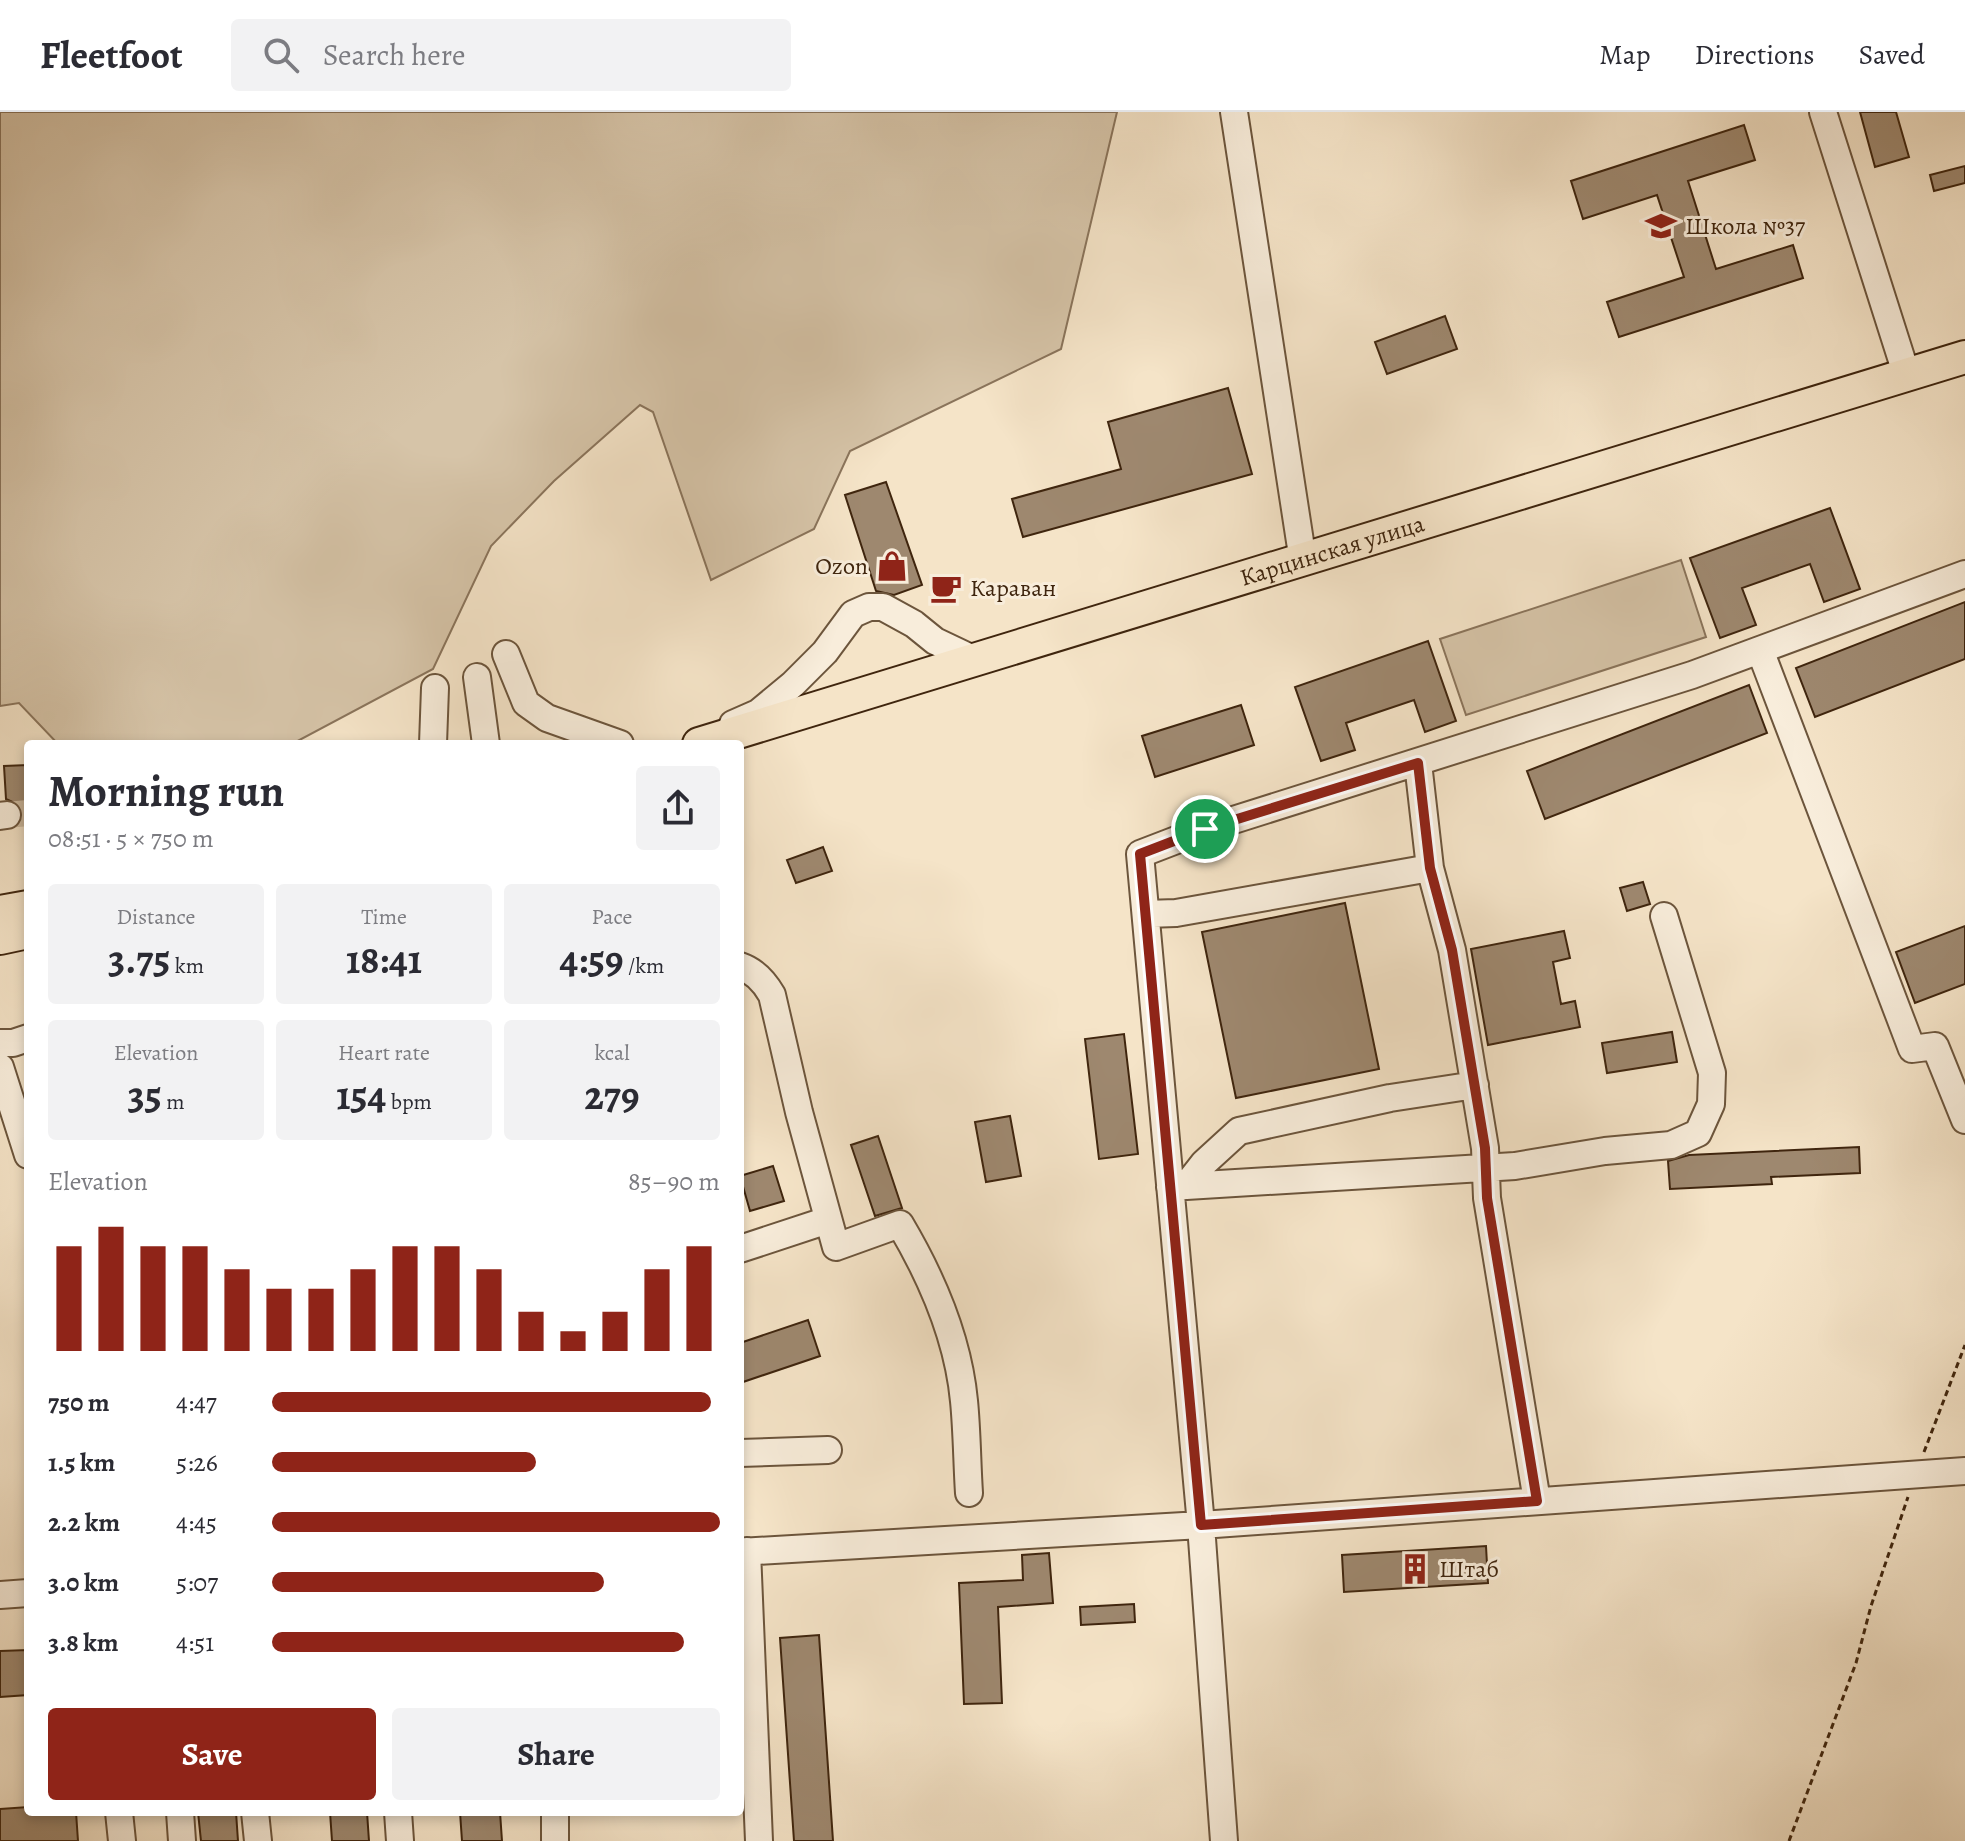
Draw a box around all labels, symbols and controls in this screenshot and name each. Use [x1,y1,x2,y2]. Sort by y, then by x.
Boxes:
search box [231,19,791,91]
text: Fleetfoot [40,29,183,81]
icon: search [259,33,303,77]
text: Search here [323,35,465,75]
text: Map [1599,36,1650,74]
text: Directions [1694,36,1815,74]
text: Saved [1859,36,1925,74]
school or university icon: Школа №37 [1644,209,1678,243]
place label: Школа №37 [1685,210,1806,242]
street label: Карцинская улица [1236,507,1428,594]
shop icon: Ozon [875,549,909,583]
place label: Ozon [815,550,868,582]
cafe icon: Караван [929,571,963,605]
place label: Караван [970,572,1056,604]
text: Morning run [48,761,284,821]
button: share [636,766,720,850]
pin [1171,795,1239,863]
icon: arrive [1183,807,1227,851]
text: 08:51 · 5 × 750 m [48,821,214,856]
text: Distance [117,902,195,932]
text: Time [361,902,407,932]
text: Pace [592,902,632,932]
text: 3.75 [108,932,170,987]
text: 18:41 [346,932,422,987]
text: 4:59 [560,932,624,987]
text: km [170,951,204,981]
text: /km [624,951,664,981]
text: Elevation [114,1038,198,1068]
text: Heart rate [338,1038,430,1068]
text: kcal [594,1038,630,1068]
text: 35 [128,1068,162,1123]
text: 154 [336,1068,386,1123]
text: 279 [585,1068,639,1123]
text: m [162,1087,184,1117]
text: bpm [386,1087,432,1117]
text: Elevation [48,1164,148,1199]
text: 85–90 m [628,1164,720,1199]
text: 750 m [48,1385,110,1420]
text: 4:47 [176,1385,217,1420]
text: 1.5 km [48,1445,115,1480]
text: 5:26 [176,1445,218,1480]
text: 2.2 km [48,1505,120,1540]
text: 4:45 [176,1505,217,1540]
building icon: Штаб [1398,1552,1432,1586]
place label: Штаб [1439,1553,1499,1585]
text: 3.0 km [48,1565,119,1600]
text: 5:07 [176,1565,218,1600]
text: 3.8 km [48,1625,119,1660]
text: 4:51 [176,1625,214,1660]
button: Save [48,1708,376,1800]
button: Share [392,1708,720,1800]

